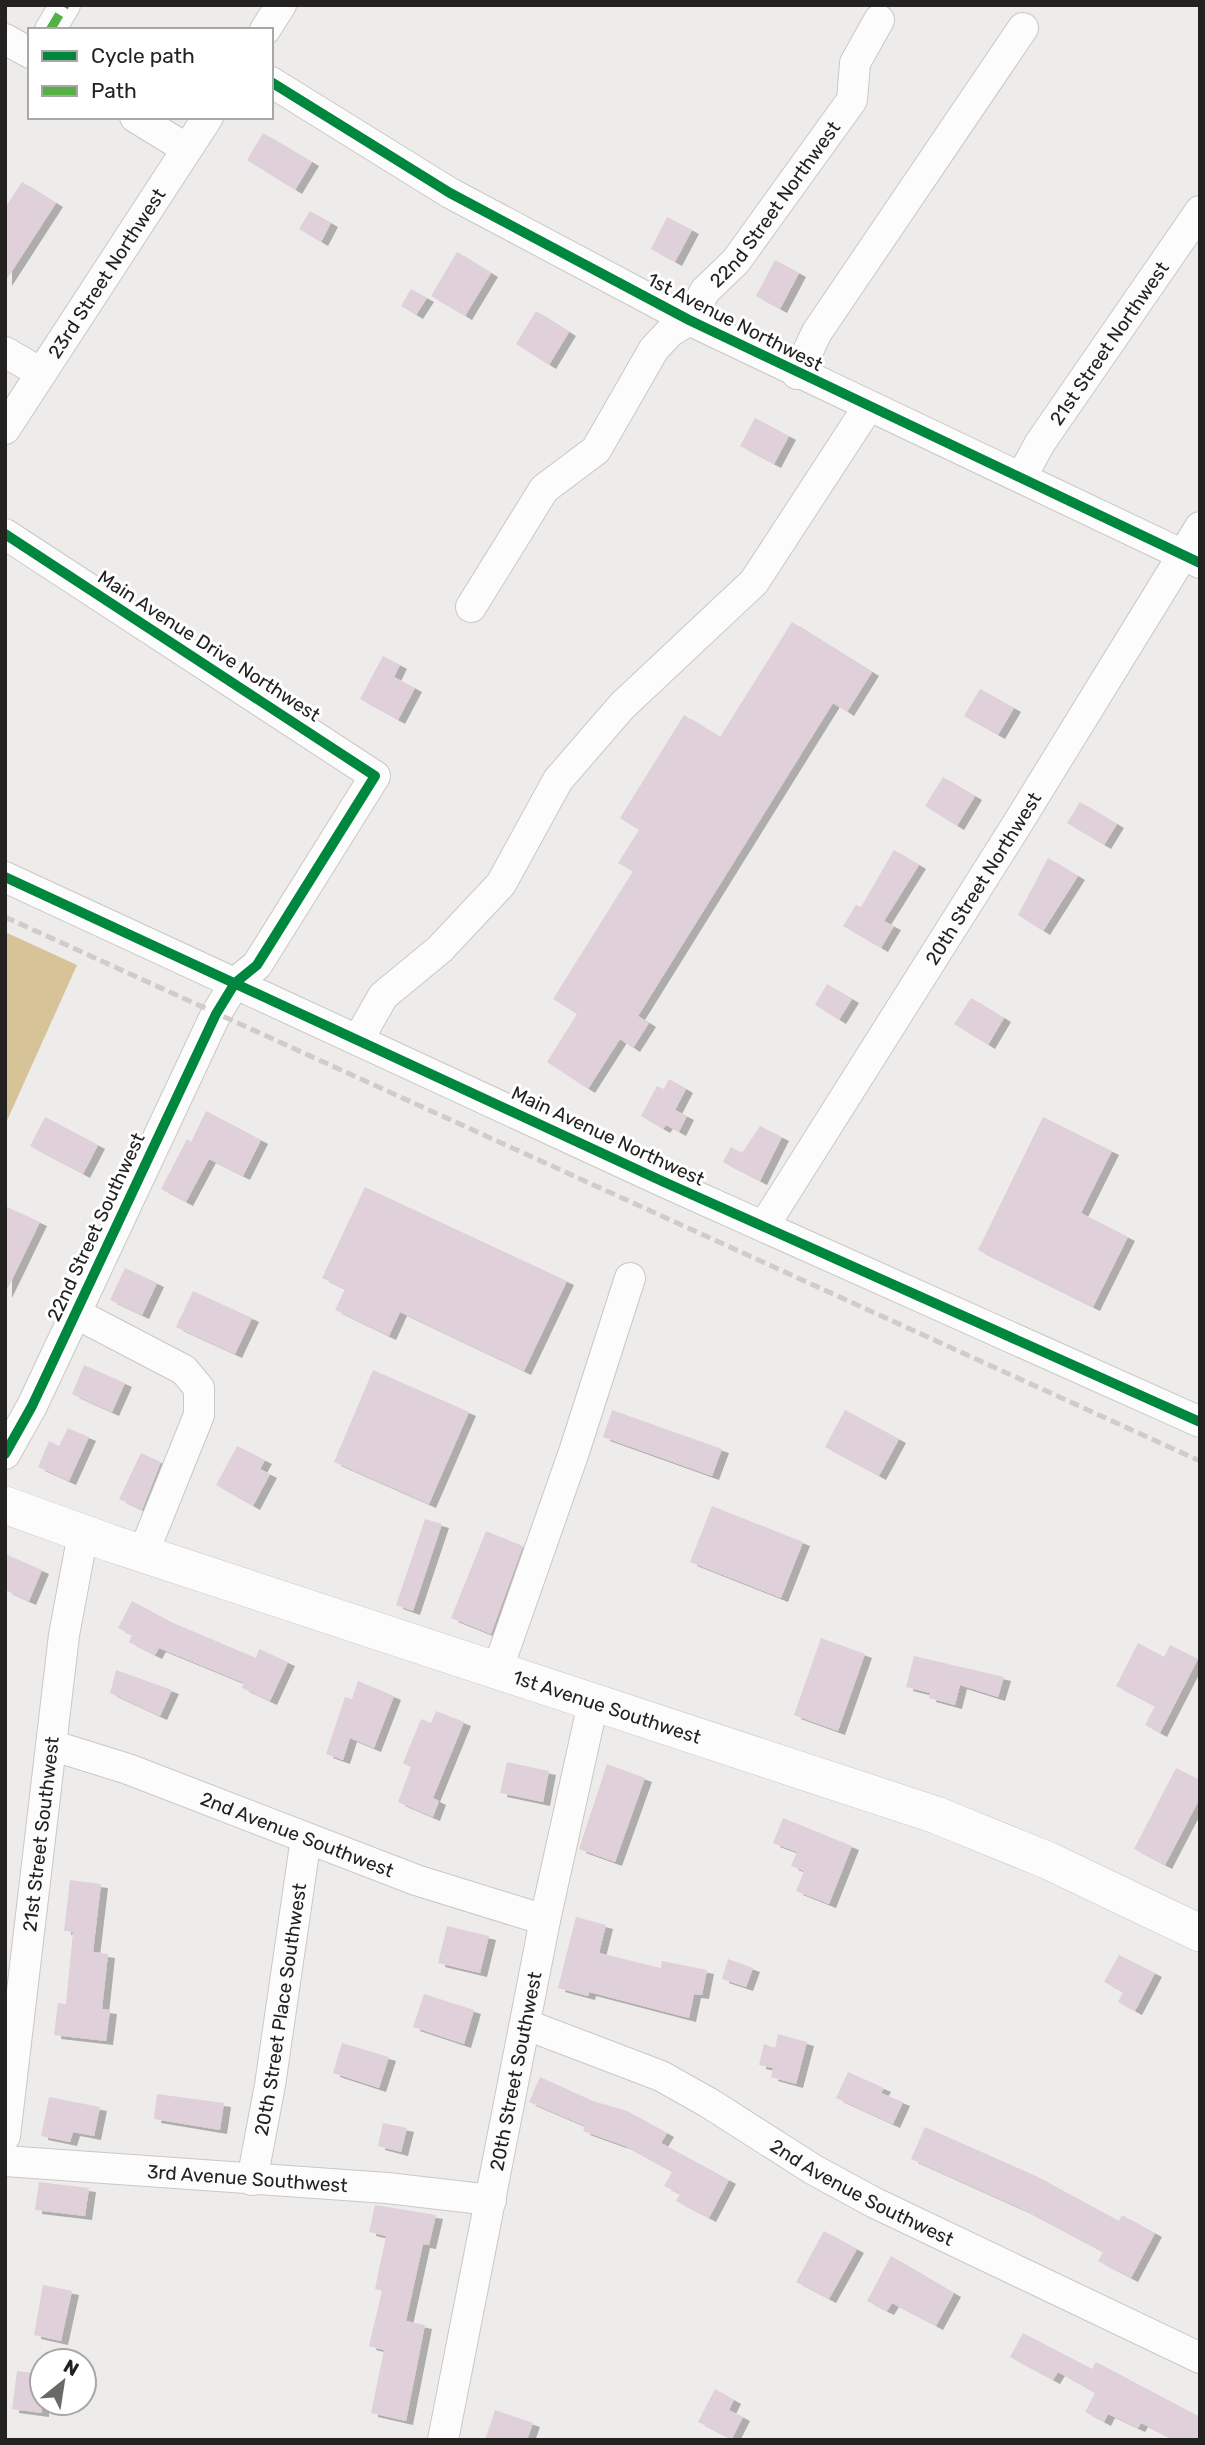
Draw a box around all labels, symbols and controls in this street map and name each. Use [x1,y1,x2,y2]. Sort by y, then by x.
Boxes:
legend [28,28,273,119]
text: Cycle path [91,43,195,68]
text: Path [91,78,137,103]
street label: 22nd Street Northwest [705,116,845,292]
street label: 23rd Street Northwest [43,183,170,362]
street label: 21st Street Northwest [1044,256,1174,429]
street label: 1st Avenue Northwest [644,268,827,376]
street label: Main Avenue Drive Northwest [94,565,325,727]
street label: 20th Street Northwest [920,787,1046,969]
street label: Main Avenue Northwest [508,1081,709,1191]
street label: 22nd Street Southwest [42,1129,150,1325]
street label: 1st Avenue Southwest [510,1665,705,1749]
street label: 21st Street Southwest [18,1735,64,1933]
street label: 2nd Avenue Southwest [197,1787,398,1882]
street label: 20th Street Place Southwest [249,1881,311,2138]
street label: 20th Street Southwest [485,1969,546,2173]
street label: 2nd Avenue Southwest [766,2134,958,2251]
street label: 3rd Avenue Southwest [146,2160,349,2197]
north arrow [28,2347,98,2417]
text: N [60,2354,83,2381]

